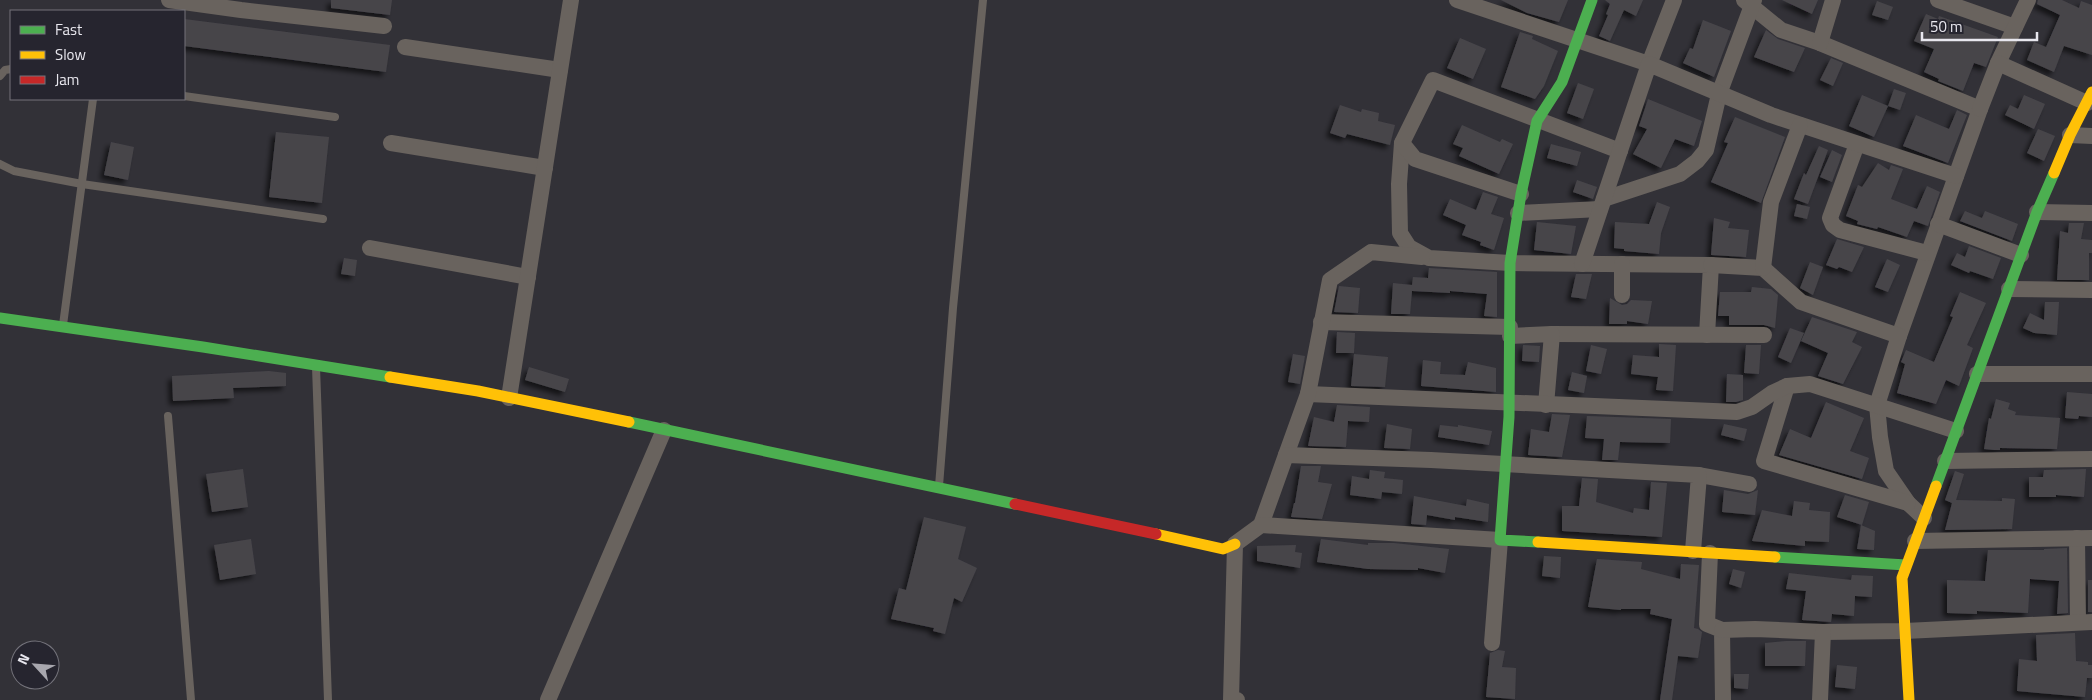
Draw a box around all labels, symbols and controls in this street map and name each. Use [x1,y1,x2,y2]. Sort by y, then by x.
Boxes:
legend [10,10,185,100]
scale bar [1922,10,2037,42]
text: 50 m [1930,15,1963,38]
text: Fast [55,18,83,41]
text: Slow [55,43,86,66]
text: Jam [55,68,79,91]
north arrow [10,640,60,690]
text: N [11,650,34,668]

